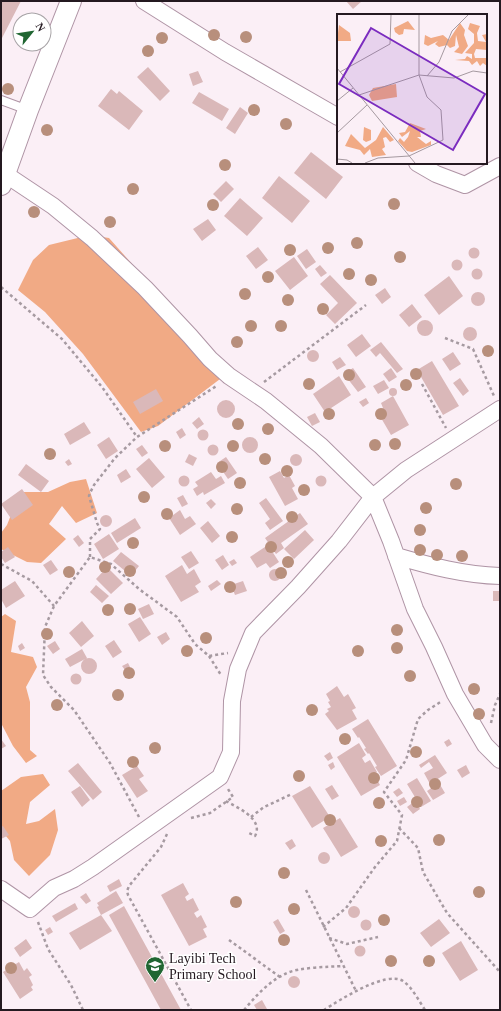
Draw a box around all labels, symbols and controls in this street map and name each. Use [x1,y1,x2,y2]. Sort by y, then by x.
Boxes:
north arrow [12,12,52,52]
inset map [337,14,487,164]
text: N [33,21,48,33]
place label: Layibi Tech Primary School [169,951,257,982]
school or university icon: Layibi Tech Primary School [144,955,166,983]

